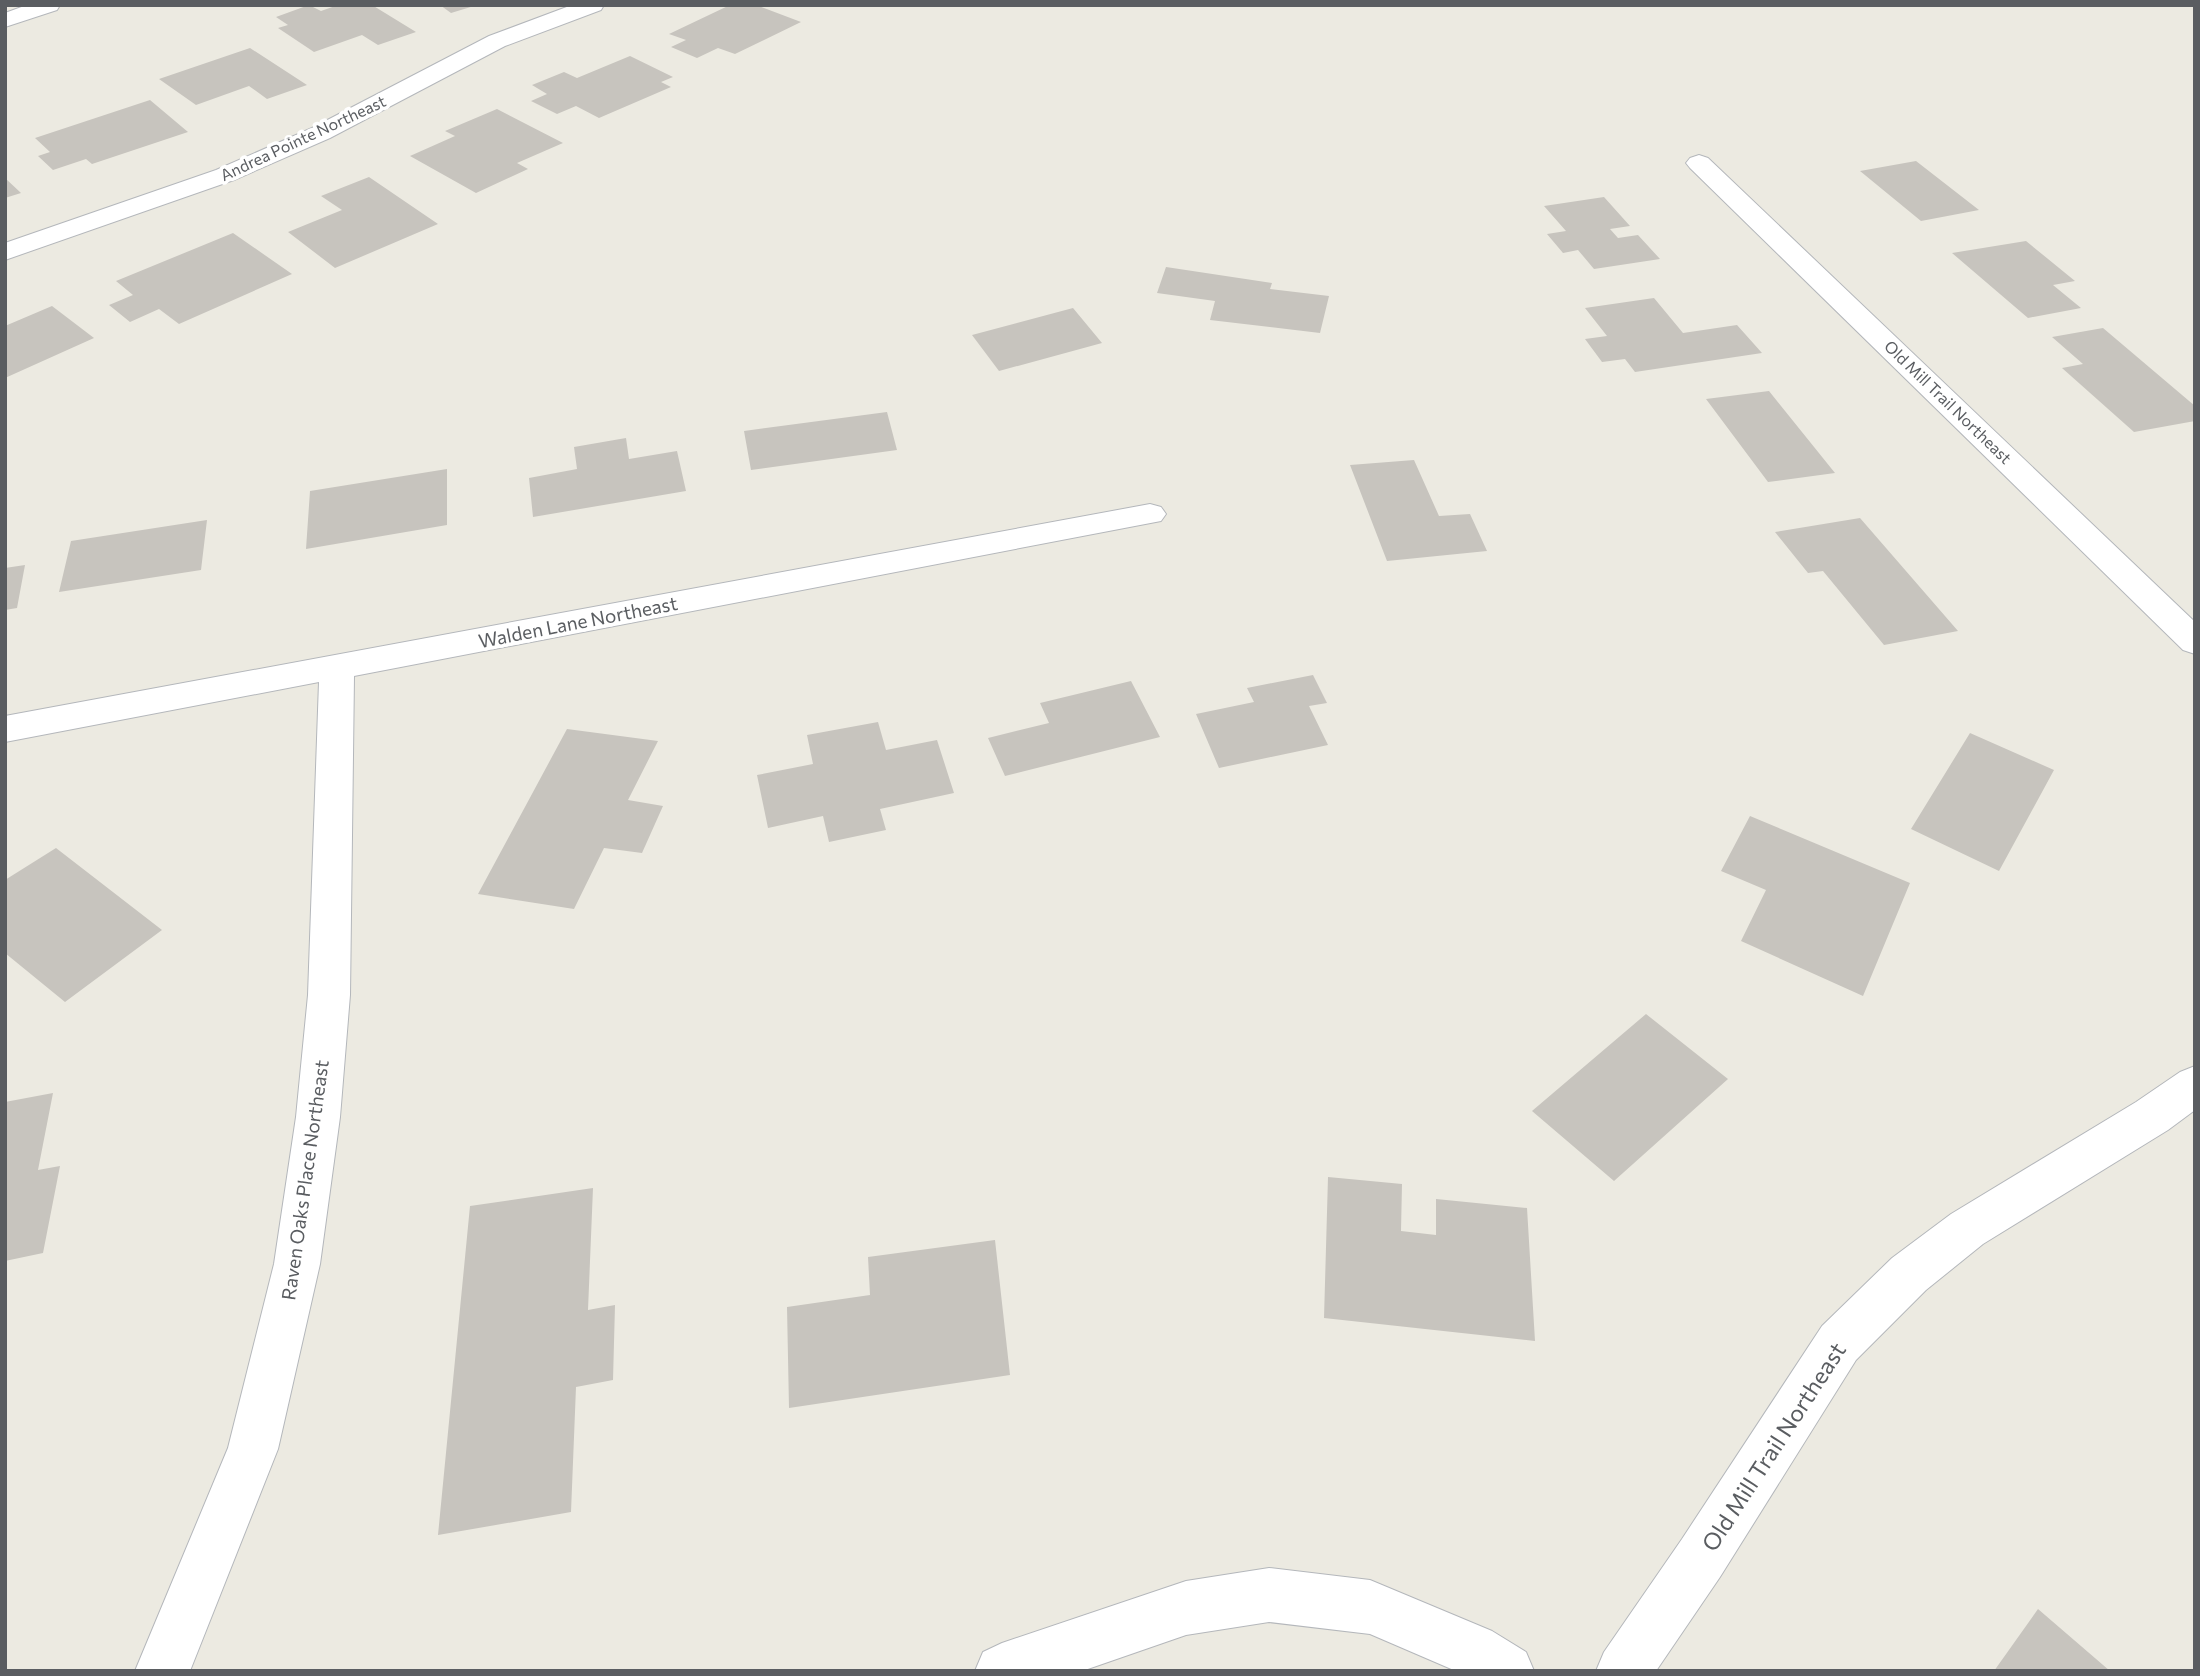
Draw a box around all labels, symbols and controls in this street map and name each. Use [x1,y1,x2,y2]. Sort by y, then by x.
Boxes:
street label: Andrea Pointe Northeast [217,91,389,184]
street label: Old Mill Trail Northeast [1881,336,2016,468]
street label: Walden Lane Northeast [476,591,680,652]
street label: Raven Oaks Place Northeast [276,1058,333,1302]
street label: Old Mill Trail Northeast [1695,1337,1851,1556]

